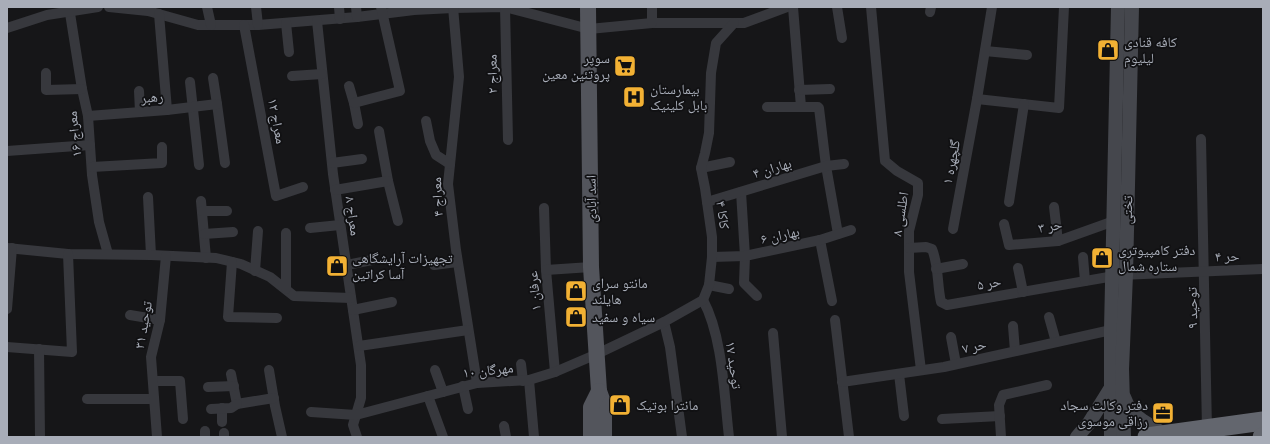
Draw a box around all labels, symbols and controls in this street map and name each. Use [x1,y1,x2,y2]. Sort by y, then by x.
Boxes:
place label: کافه قنادی لیلیوم [1124,34,1177,68]
shop icon: کافه قنادی لیلیوم [1095,37,1121,63]
place label: سوپر پروتئین معین [542,50,610,83]
supermarket icon: سوپر پروتئین معین [612,53,638,79]
street label: معراج ۲ [484,54,502,94]
place label: بیمارستان بابل کلینیک [650,81,707,114]
hospital icon: بیمارستان بابل کلینیک [621,84,647,110]
street label: رهبر [139,88,164,107]
street label: معراج ۱۲ [263,97,289,146]
street label: معراج ۱۶ [64,110,86,158]
street label: گلچهره ۱ [939,138,964,186]
street label: بهاران ۴ [751,155,794,182]
street label: اسد آبادی [583,175,600,223]
street label: معراج ۴ [428,177,448,217]
street label: اطلسی ۸ [889,191,912,237]
street label: معراج ۸ [340,195,364,237]
street label: تختی [1119,195,1136,225]
street label: کاکا ۴ [712,200,733,231]
street label: حر ۳ [1037,216,1064,237]
street label: بهاران ۶ [759,223,801,248]
place label: دفتر کامپیوتری ستاره شمال [1118,242,1196,275]
shop icon: دفتر کامپیوتری ستاره شمال [1089,245,1115,271]
street label: حر ۴ [1215,248,1240,265]
place label: تجهیزات آرایشگاهی آسا کراتین [352,250,453,283]
shop icon: تجهیزات آرایشگاهی آسا کراتین [324,253,350,279]
street label: عرفان ۱ [524,270,545,312]
street label: حر ۵ [976,273,1003,294]
place label: مانتو سرای هایلند [592,275,648,308]
shop icon: مانتو سرای هایلند [563,278,589,304]
street label: توحید ۹ [1184,287,1201,329]
street label: توحید ۳۱ [131,300,156,350]
shop icon: سیاه و سفید [563,304,589,330]
place label: سیاه و سفید [592,309,655,326]
street label: حر ۷ [960,336,988,357]
street label: توحید ۱۷ [722,340,745,390]
street label: مهرگان ۱۰ [462,359,514,382]
shop icon: مانترا بوتیک [607,392,633,418]
place label: مانترا بوتیک [636,397,698,414]
place label: دفتر وکالت سجاد رزاقی موسوی [1061,397,1148,430]
office icon: دفتر وکالت سجاد رزاقی موسوی [1150,400,1176,426]

